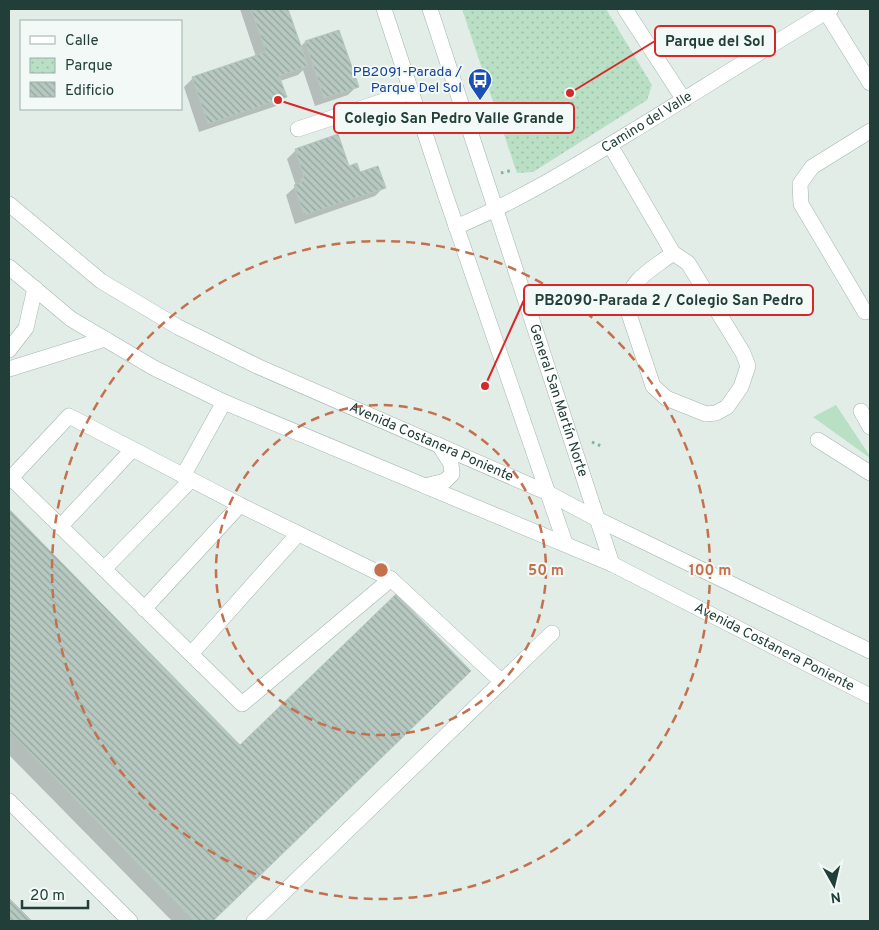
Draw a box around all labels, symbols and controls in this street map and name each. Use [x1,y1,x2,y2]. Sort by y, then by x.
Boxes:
legend [20,20,182,110]
callout: Parque del Sol [655,26,775,56]
text: Calle [65,32,99,51]
text: Parque del Sol [665,33,765,52]
text: Parque [65,57,113,76]
place label: PB2091-Parada / Parque Del Sol [353,64,462,97]
bus stop icon: PB2091-Parada / Parque Del Sol [467,67,493,101]
text: Edificio [65,82,114,101]
street label: Camino del Valle [598,88,695,157]
callout: Colegio San Pedro Valle Grande [334,103,574,133]
text: Colegio San Pedro Valle Grande [344,110,564,129]
callout: PB2090-Parada 2 / Colegio San Pedro [524,285,813,315]
text: PB2090-Parada 2 / Colegio San Pedro [535,292,803,311]
street label: General San Martín Norte [525,322,591,479]
street label: Avenida Costanera Poniente [347,399,516,485]
centre of rings [372,561,390,579]
text: 50 m [528,562,564,581]
text: 100 m [689,562,731,581]
street label: Avenida Costanera Poniente [692,599,857,695]
north arrow [809,860,859,910]
scale bar [22,878,89,910]
text: 20 m [30,887,65,906]
text: N [829,887,842,906]

